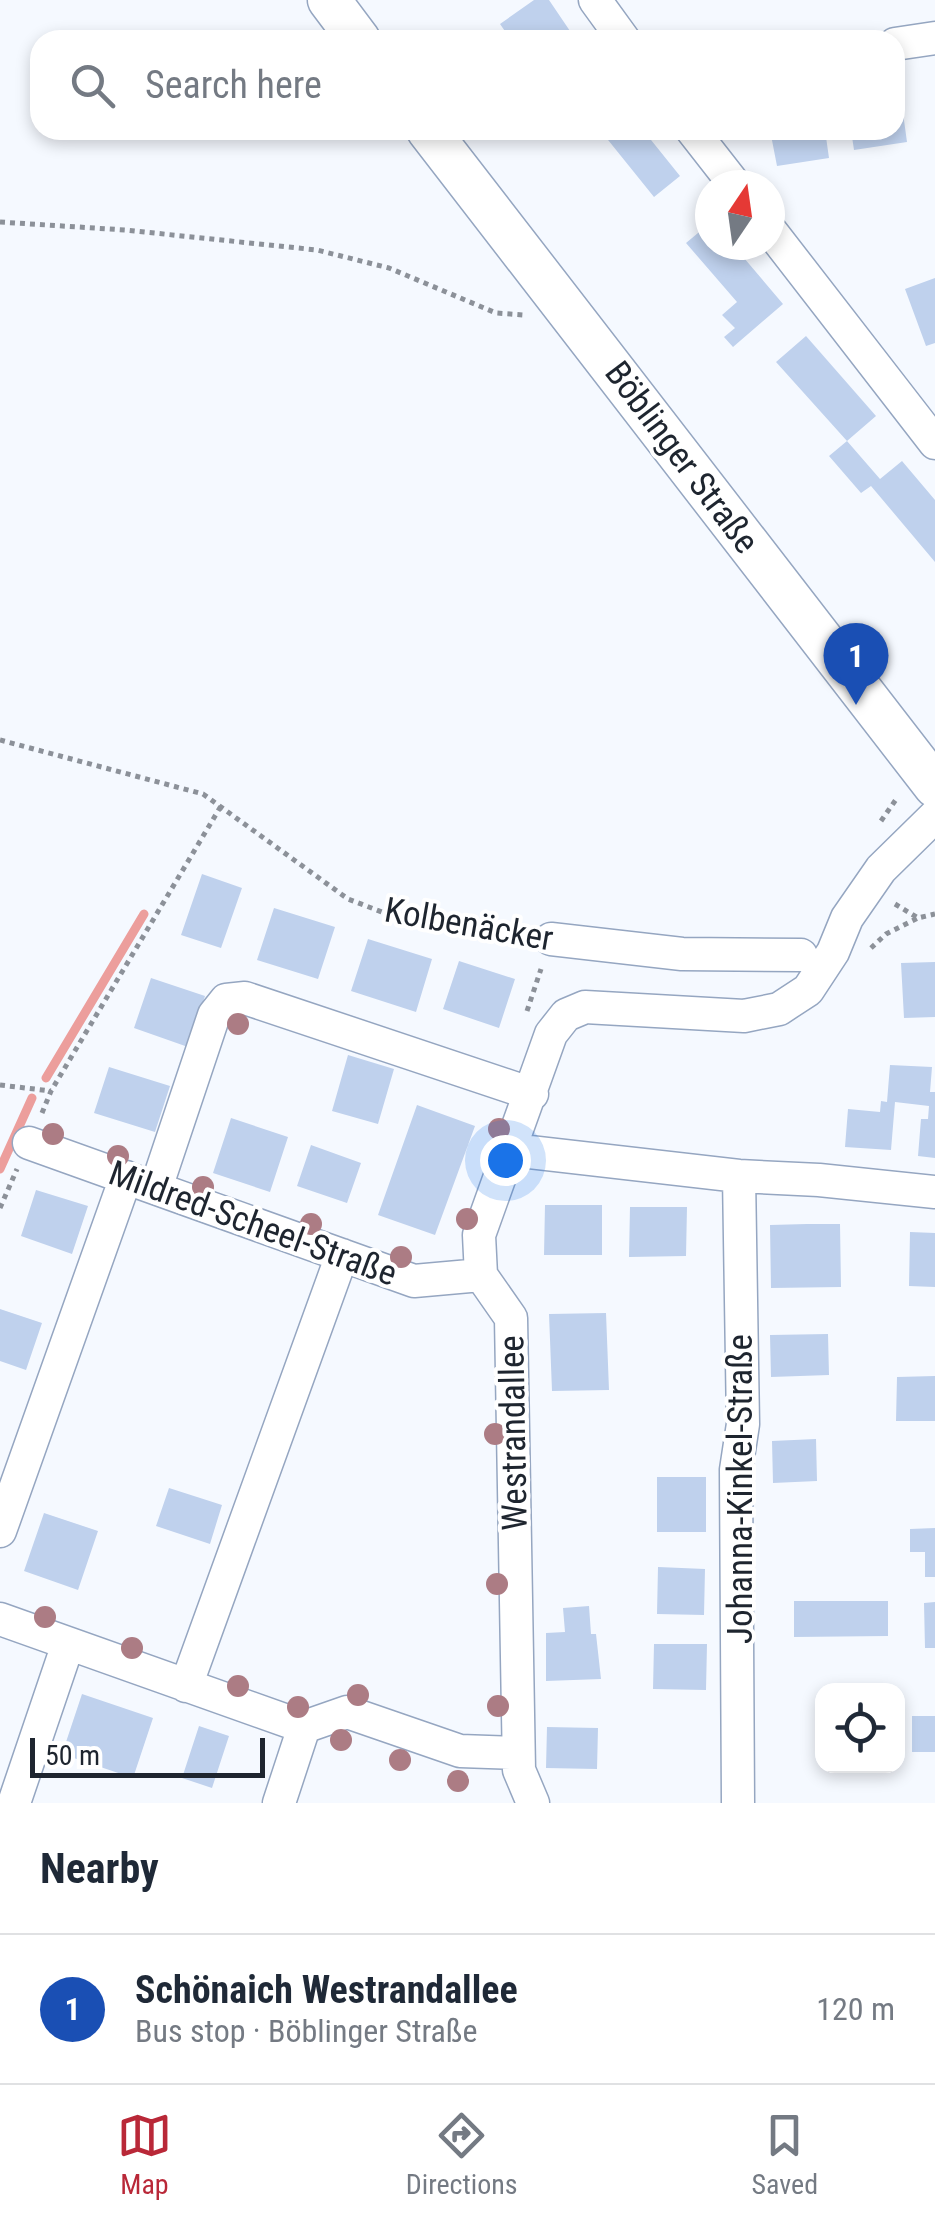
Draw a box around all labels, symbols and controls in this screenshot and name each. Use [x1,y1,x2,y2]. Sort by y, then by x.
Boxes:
search box [30,30,905,140]
icon: search [65,58,120,113]
text: Search here [145,63,322,107]
north arrow [695,170,785,260]
street label: Böblinger Straße [596,353,767,561]
pin: 1 [824,622,888,705]
street label: Kolbenäcker [381,890,556,959]
your location [480,1135,531,1186]
street label: Mildred-Scheel-Straße [103,1152,402,1295]
street label: Johanna-Kinkel-Straße [720,1334,761,1644]
street label: Westrandallee [491,1335,536,1531]
map controls [815,1683,905,1773]
button: locate [815,1683,905,1773]
scale bar [30,1733,265,1778]
text: 50 m [45,1739,100,1772]
text: Nearby [40,1844,159,1893]
text: Schönaich Westrandallee [135,1968,518,2012]
text: 1 [64,1990,81,2028]
text: 120 m [816,1990,895,2028]
text: Bus stop · Böblinger Straße [135,2012,478,2050]
tab: Map [117,2108,172,2201]
tab: Directions [406,2108,518,2201]
tab: Saved [751,2108,818,2201]

